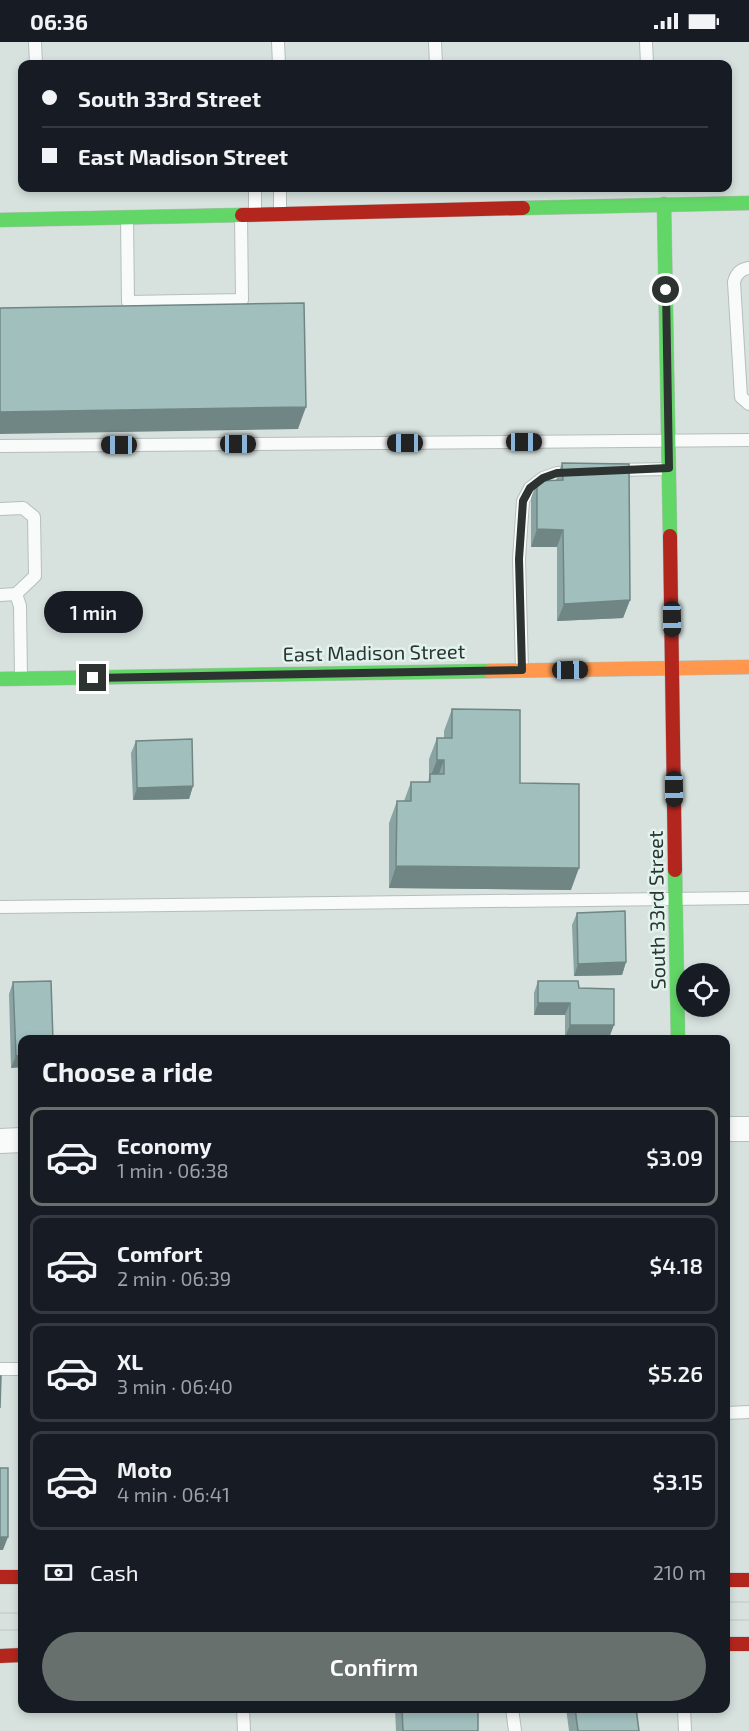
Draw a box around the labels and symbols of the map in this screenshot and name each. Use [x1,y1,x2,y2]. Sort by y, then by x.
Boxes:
route start [652,276,679,303]
car [506,433,542,451]
car [387,434,423,452]
car [220,435,256,453]
car [101,436,137,454]
callout: 1 min [44,591,142,633]
car [663,601,681,637]
street label: East Madison Street [283,638,466,666]
car [552,661,588,679]
route end [79,664,106,691]
car [665,771,683,807]
street label: South 33rd Street [643,830,669,990]

